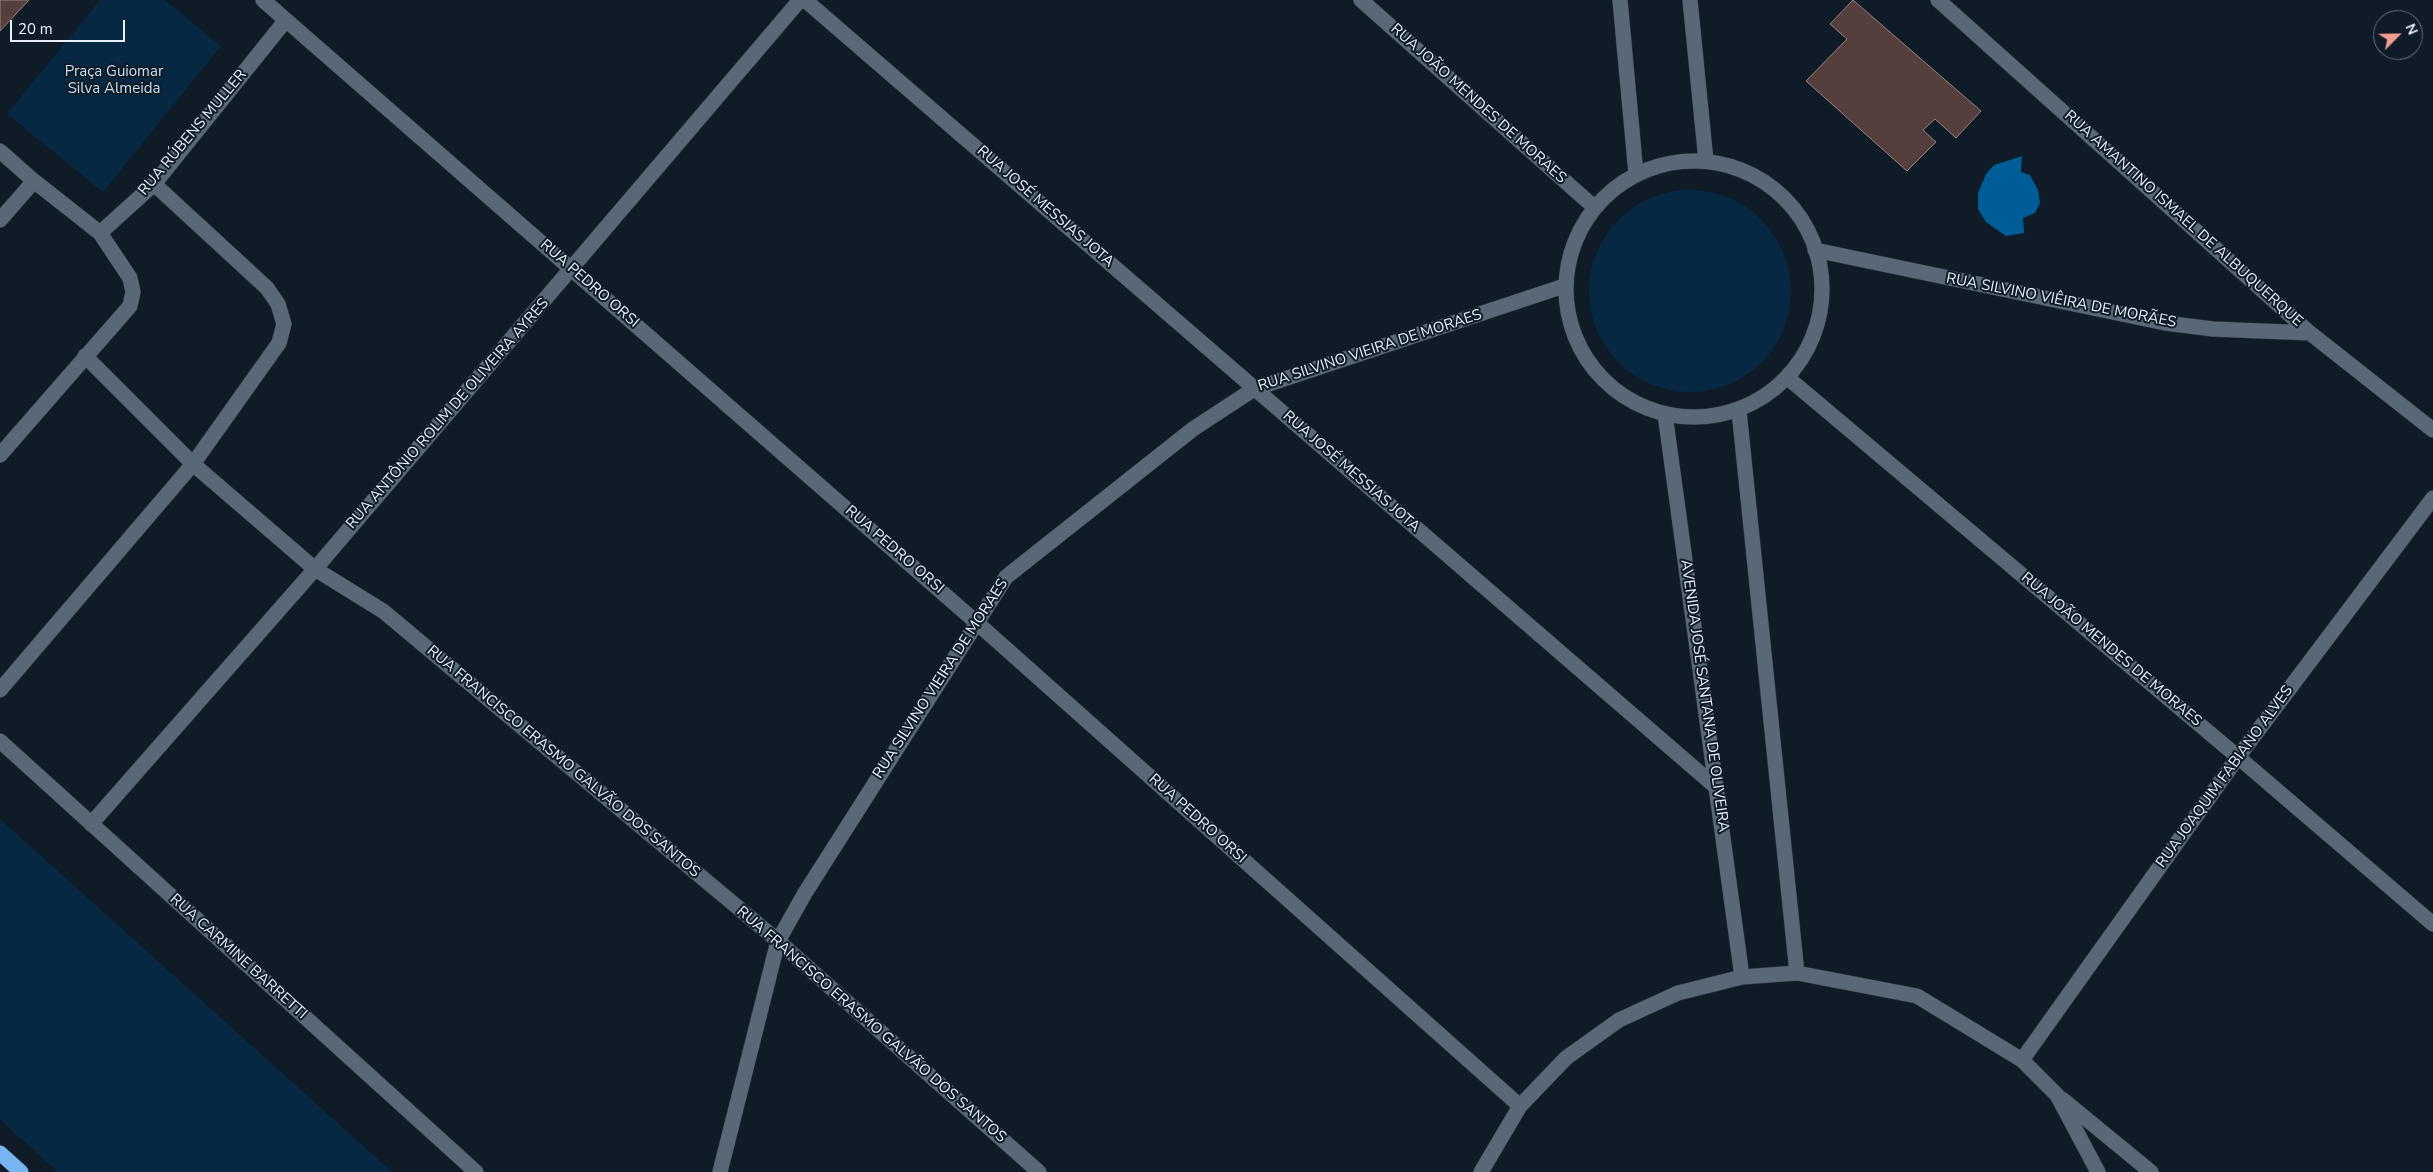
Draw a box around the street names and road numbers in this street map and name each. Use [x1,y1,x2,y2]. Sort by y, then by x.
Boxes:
street label: RUA JOÃO MENDES DE MORAES [1386,20,1570,188]
street label: RUA RÚBENS MULLER [135,67,251,199]
street label: RUA AMANTINO ISMAEL DE ALBUQUERQUE [2060,107,2306,331]
street label: RUA JOSÉ MESSIAS JOTA [973,142,1117,272]
street label: RUA PEDRO ORSI [536,236,642,332]
street label: RUA SILVINO VIÊIRA DE MORÃES [1944,270,2178,332]
street label: RUA ANTÔNIO ROLIM DE OLIVEIRA AYRES [343,295,553,533]
street label: RUA SILVINO VIEIRA DE MORAES [1256,306,1484,396]
street label: RUA JOSÉ MESSIAS JOTA [1279,407,1423,537]
street label: RUA PEDRO ORSI [841,502,947,598]
street label: AVENIDA JOSÉ SANTANA DE OLIVEIRA [1676,559,1732,833]
street label: RUA JOÃO MENDES DE MORAES [2017,569,2205,731]
street label: RUA SILVINO VIEIRA DE MORAES [870,576,1012,782]
street label: RUA FRANCISCO ERASMO GALVÃO DOS SANTOS [423,642,703,882]
street label: RUA JOAQUIM FABIANO ALVES [2153,682,2297,872]
street label: RUA PEDRO ORSI [1145,771,1249,867]
street label: RUA CARMINE BARRETTI [166,891,310,1023]
street label: RUA FRANCISCO ERASMO GALVÃO DOS SANTOS [733,903,1009,1147]

